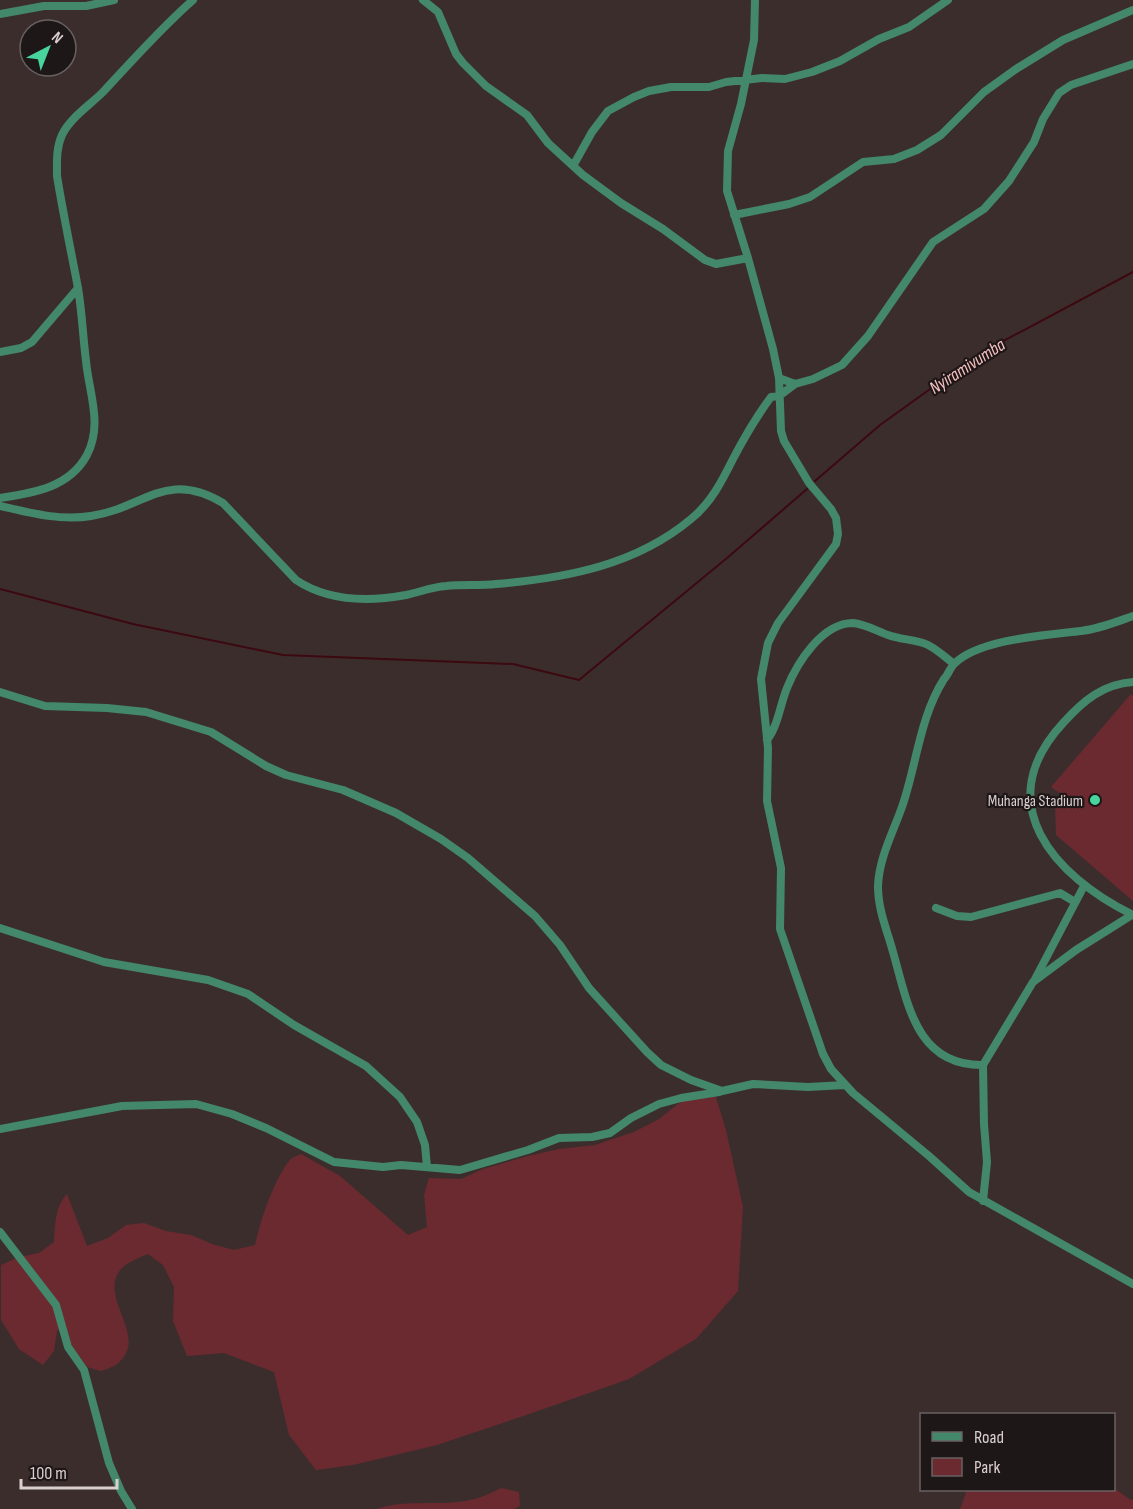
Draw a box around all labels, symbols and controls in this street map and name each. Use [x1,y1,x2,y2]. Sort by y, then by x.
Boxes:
north arrow [18,18,78,78]
text: N [48,28,67,48]
water label: Nyiramivumba [926,334,1010,399]
place label: Muhanga Stadium [988,792,1083,811]
marker: Muhanga Stadium [1088,793,1102,807]
legend [920,1413,1115,1491]
text: Road [974,1427,1004,1448]
scale bar [21,1452,117,1490]
text: Park [974,1457,1000,1478]
text: 100 m [30,1463,67,1484]

